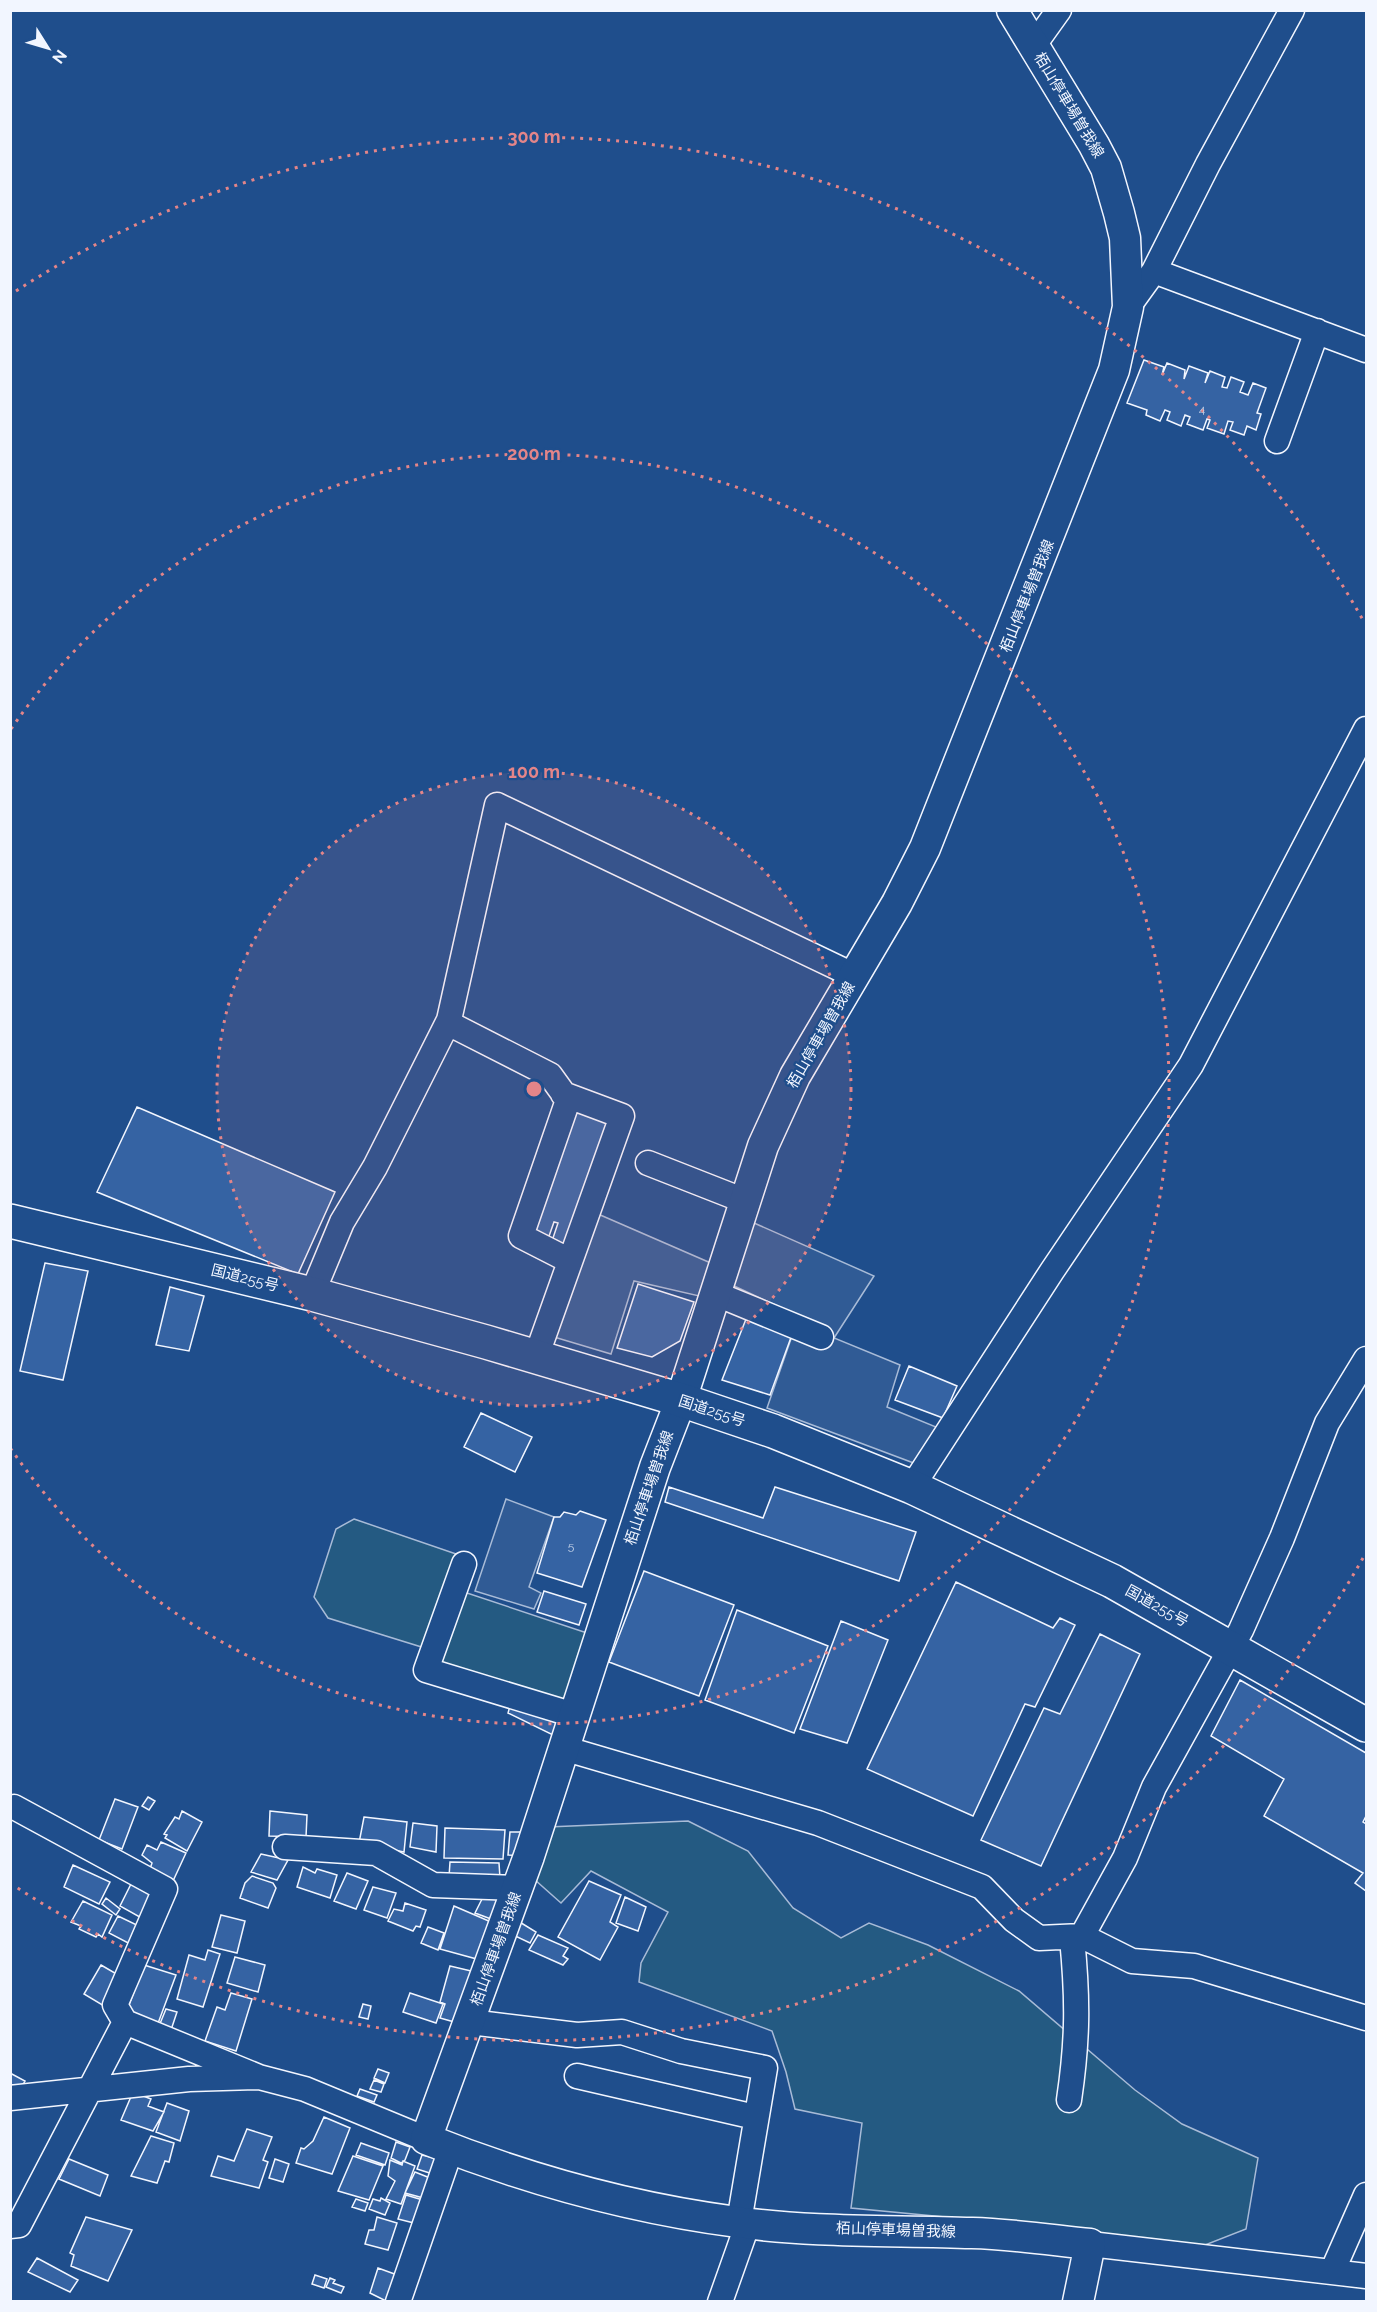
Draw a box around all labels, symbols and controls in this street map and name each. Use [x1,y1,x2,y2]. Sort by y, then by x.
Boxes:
north arrow [18,18,78,78]
text: N [48,46,71,67]
street label: 栢山停車場曽我線 [1030,49,1108,161]
text: 300 m [507,126,561,147]
house number: 4 [1199,402,1206,416]
text: 200 m [507,443,561,464]
street label: 栢山停車場曽我線 [996,537,1058,655]
text: 100 m [508,761,560,782]
street label: 栢山停車場曽我線 [783,979,859,1091]
centre of rings [524,1079,544,1099]
street label: 国道255号 [209,1261,281,1295]
street label: 国道255号 [676,1392,748,1430]
street label: 栢山停車場曽我線 [621,1428,677,1548]
house number: 5 [568,1539,575,1553]
street label: 国道255号 [1122,1581,1192,1631]
street label: 栢山停車場曽我線 [467,1890,525,2008]
street label: 栢山停車場曽我線 [836,2219,956,2241]

